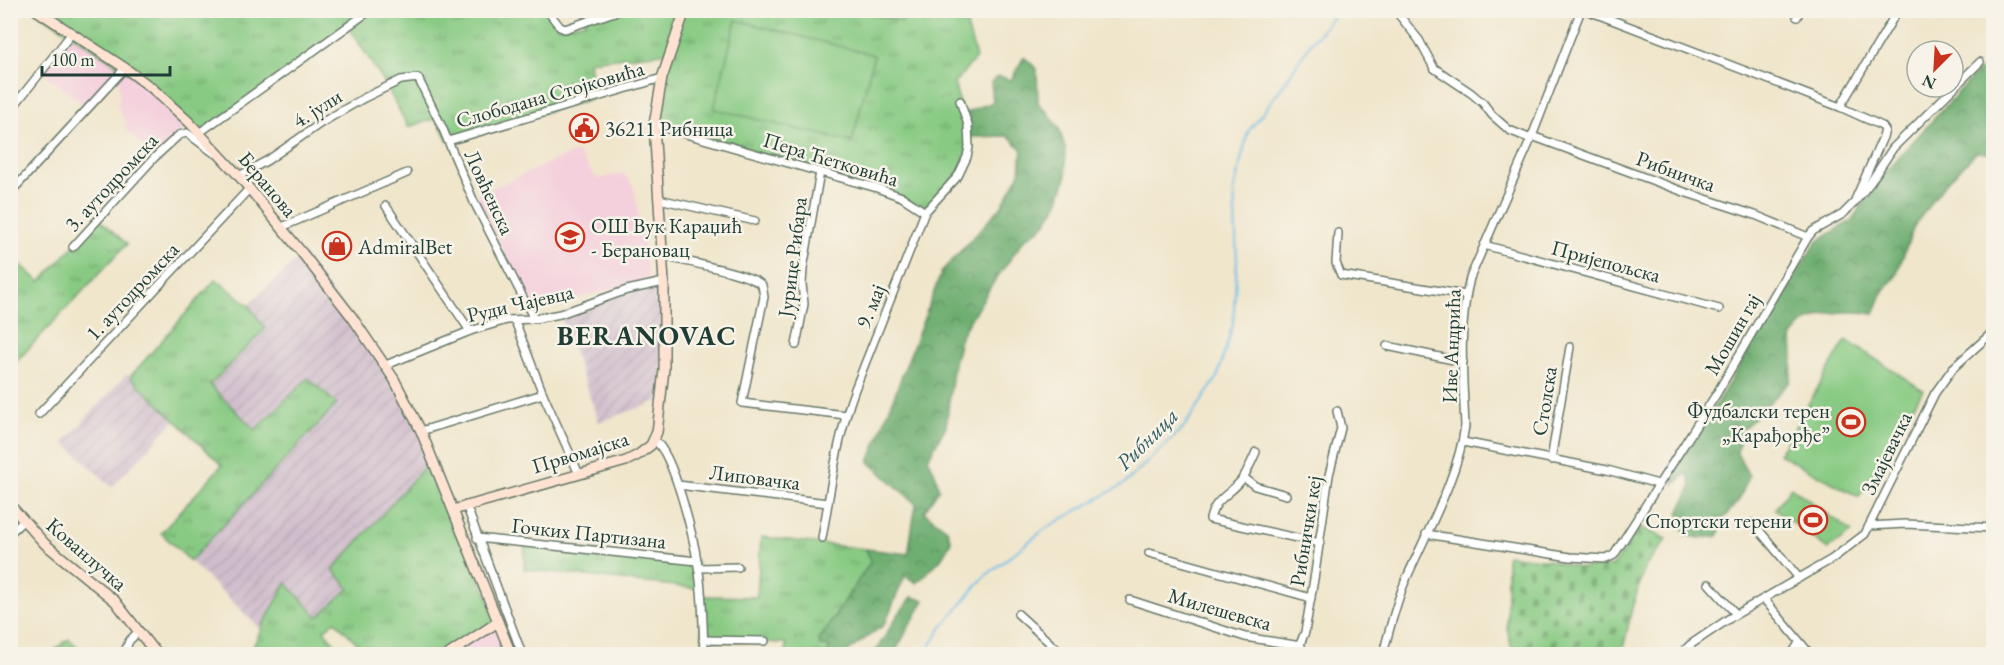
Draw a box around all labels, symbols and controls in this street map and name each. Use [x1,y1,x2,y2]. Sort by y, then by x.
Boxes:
scale bar [42,39,170,77]
north arrow [1905,39,1965,99]
text: 100 m [51,48,95,71]
street label: Слободана Стојковића [453,54,648,134]
text: N [1919,70,1939,94]
street label: 4. јули [287,82,347,134]
public building icon: 36211 Рибница [568,112,600,144]
place label: 36211 Рибница [605,115,734,142]
street label: Пера Ћетковића [760,126,903,193]
street label: 3. аутодромска [58,127,164,237]
street label: Рибничка [1633,144,1720,198]
street label: Беранова [233,145,304,223]
street label: Ловћенска [459,145,522,239]
street label: Јурице Рибара [771,195,813,321]
place label: ОШ Вук Караџић - Берановац [591,212,742,263]
school or university icon: ОШ Вук Караџић - Берановац [554,221,586,253]
shop icon: AdmiralBet [321,230,353,262]
place label: AdmiralBet [357,233,453,260]
street label: Пријепољска [1548,233,1664,289]
street label: 1. аутодромска [79,236,185,346]
street label: Руди Чајевца [464,278,577,328]
street label: 9. мај [849,280,891,332]
street label: Иве Андрића [1436,288,1467,404]
street label: Мошин гај [1698,288,1766,380]
district label: BERANOVAC [557,318,737,353]
street label: Столска [1525,364,1563,438]
place label: Фудбалски терен „Карађорђе” [1687,397,1830,448]
water label: Рибница [1109,401,1185,477]
sports icon: Фудбалски терен „Карађорђе” [1835,406,1867,438]
street label: Змајевачка [1854,406,1918,499]
street label: Првомајска [528,424,632,479]
street label: Липовачка [708,458,803,496]
street label: Рибнички кеј [1283,474,1327,588]
sports icon: Спортски терени [1797,504,1829,536]
place label: Спортски терени [1645,507,1792,534]
street label: Кованлучка [41,511,134,597]
street label: Гочких Партизана [510,511,668,555]
street label: Милешевска [1165,581,1275,637]

